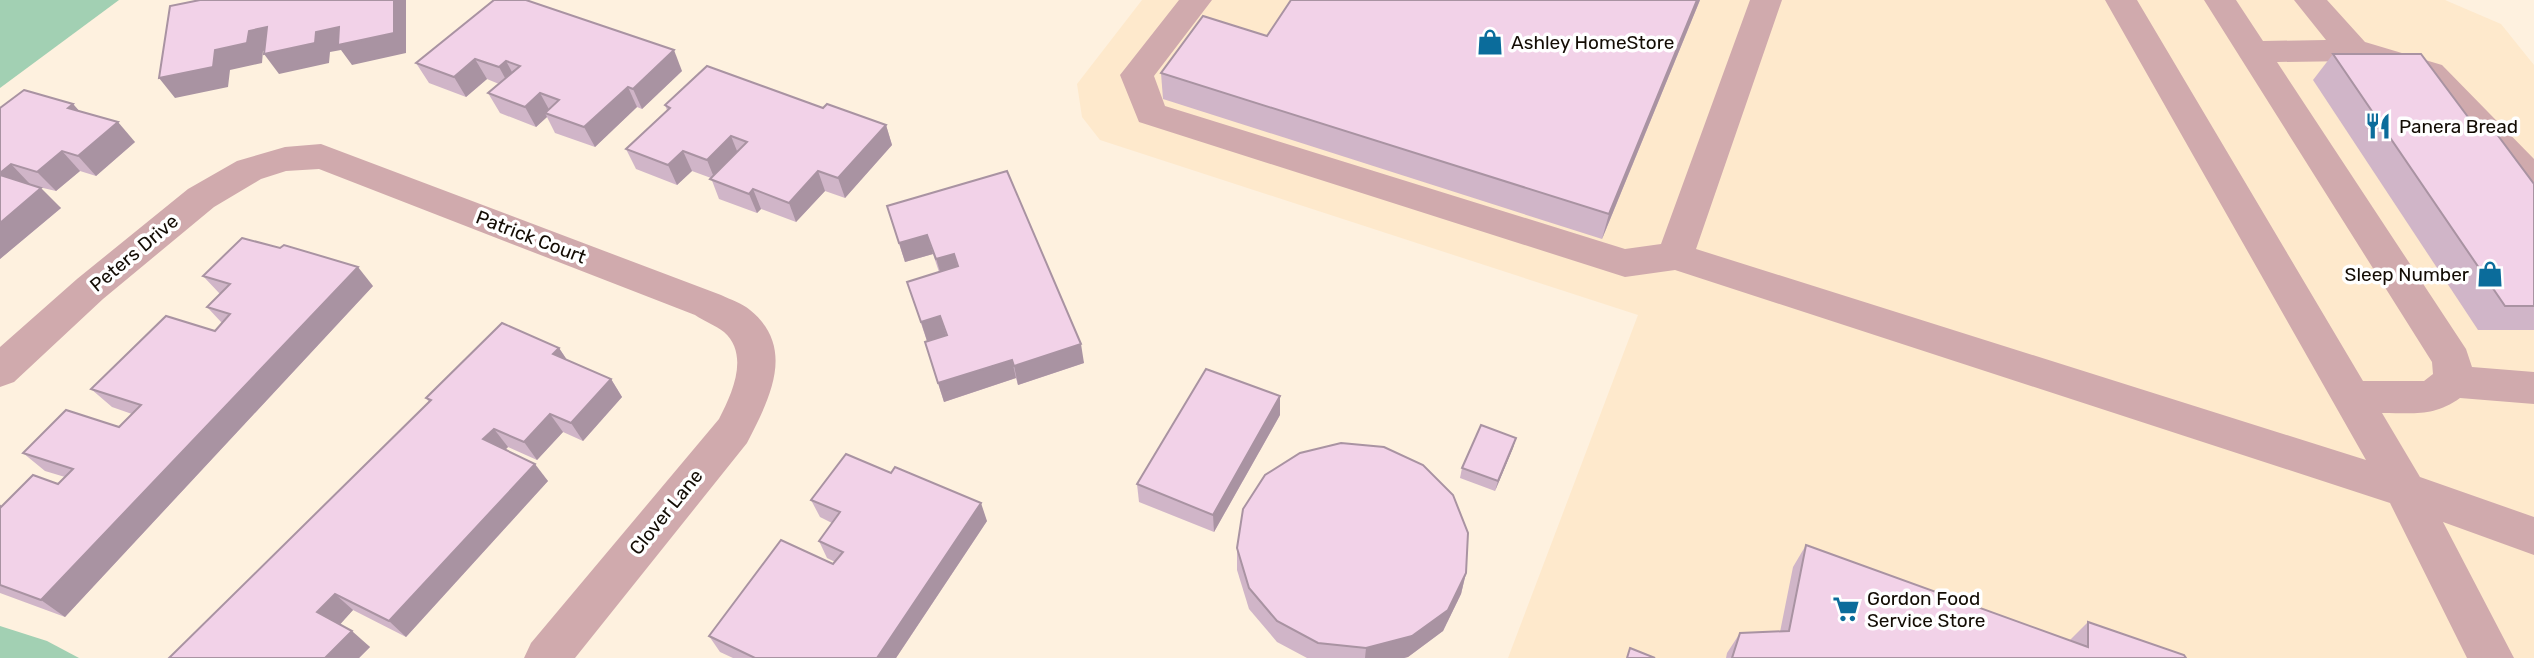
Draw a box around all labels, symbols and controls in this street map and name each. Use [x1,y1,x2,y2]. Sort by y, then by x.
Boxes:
shop icon: Ashley HomeStore [1475,27,1505,57]
place label: Ashley HomeStore [1511,31,1674,54]
restaurant icon: Panera Bread [2363,111,2393,141]
place label: Panera Bread [2399,115,2518,138]
street label: Patrick Court [473,205,590,269]
street label: Peters Drive [85,209,183,297]
shop icon: Sleep Number [2475,259,2505,289]
place label: Sleep Number [2345,263,2470,286]
street label: Clover Lane [625,465,707,559]
place label: Gordon Food Service Store [1867,587,1985,632]
supermarket icon: Gordon Food Service Store [1831,594,1861,624]

